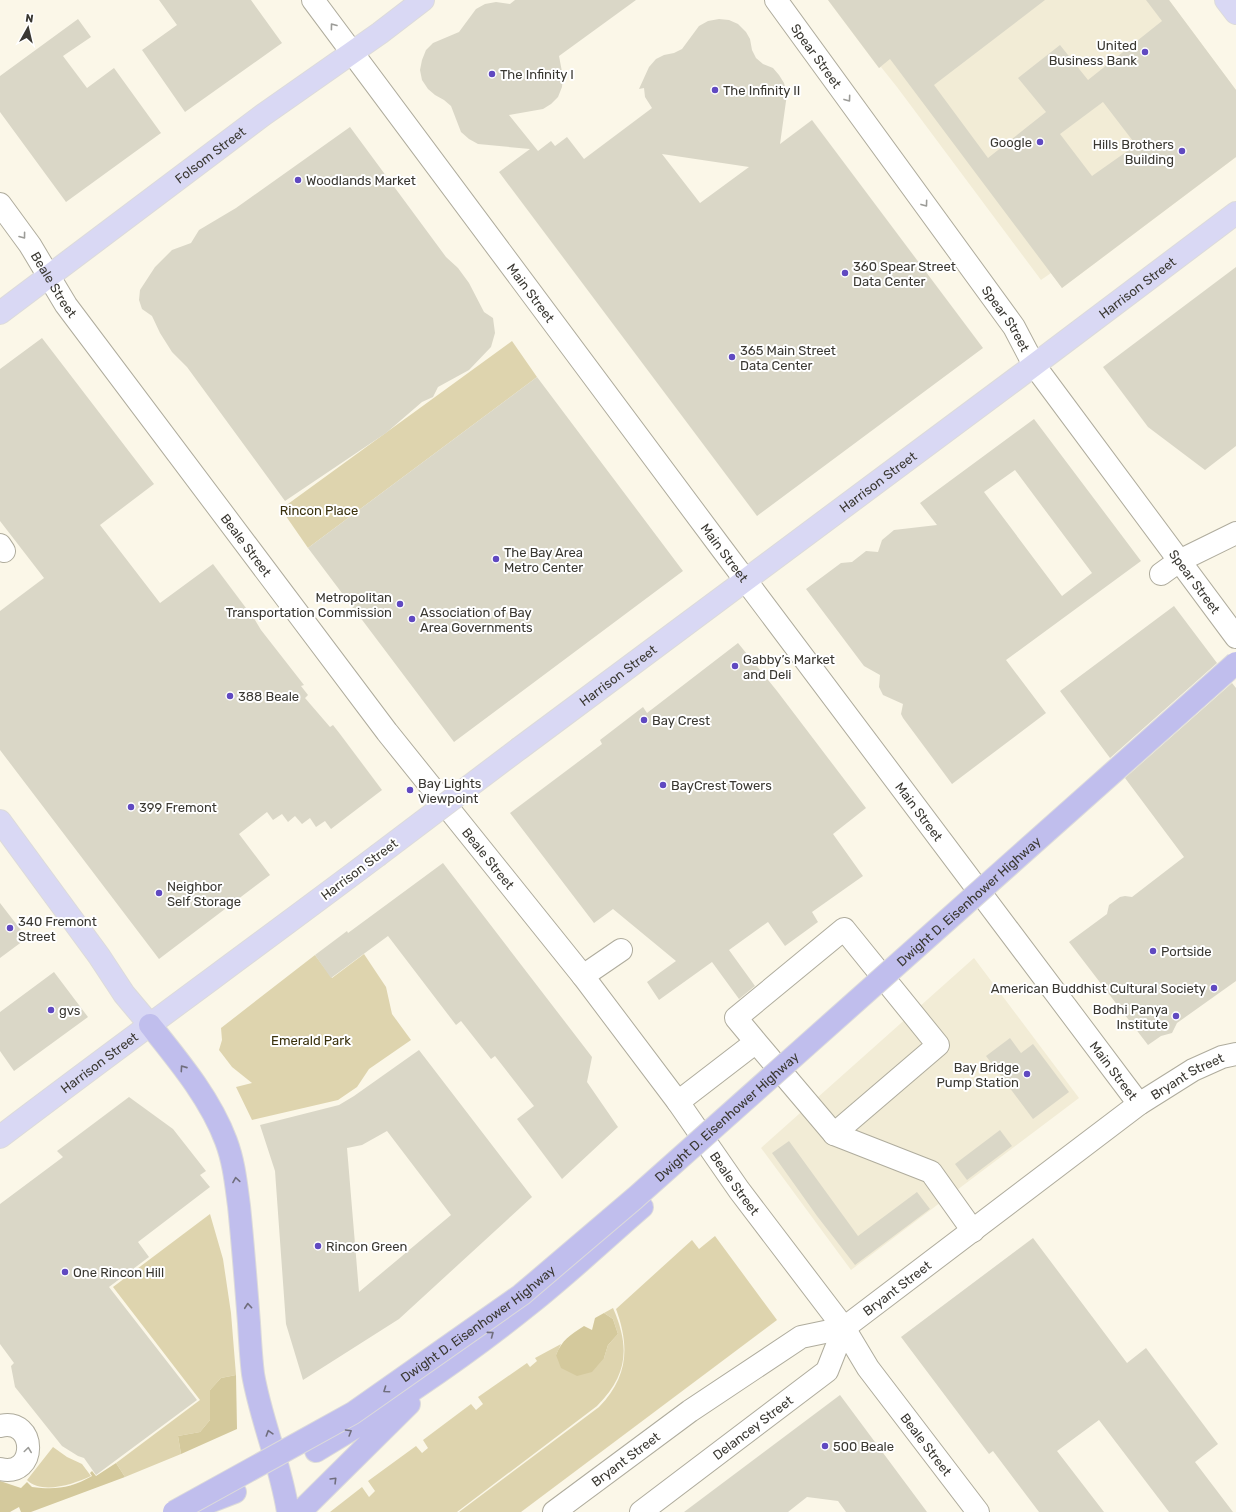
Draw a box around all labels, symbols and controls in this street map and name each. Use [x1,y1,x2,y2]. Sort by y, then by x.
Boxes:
north arrow [8,8,48,48]
text: N [24,12,34,26]
street label: Spear Street [788,21,845,91]
one-way arrow [330,23,337,30]
place label: United Business Bank [1049,38,1137,68]
marker: United Business Bank [1140,47,1150,57]
place label: The Infinity I [500,67,574,82]
marker: The Infinity I [487,69,497,79]
place label: The Infinity II [723,83,800,98]
marker: The Infinity II [710,85,720,95]
one-way arrow [844,95,851,102]
street label: Folsom Street [172,124,249,187]
place label: Google [990,135,1032,151]
marker: Google [1035,137,1045,147]
place label: Hills Brothers Building [1093,137,1174,168]
marker: Hills Brothers Building [1177,146,1187,156]
place label: Woodlands Market [306,173,416,188]
marker: Woodlands Market [293,175,303,185]
one-way arrow [920,200,927,207]
one-way arrow [18,231,25,238]
street label: Beale Street [28,249,80,321]
street label: Harrison Street [1096,254,1179,322]
place label: 360 Spear Street Data Center [853,259,956,289]
street label: Main Street [504,261,557,325]
marker: 360 Spear Street Data Center [840,268,850,278]
street label: Spear Street [978,283,1033,354]
place label: 365 Main Street Data Center [740,343,836,373]
marker: 365 Main Street Data Center [727,352,737,362]
street label: Harrison Street [837,448,920,516]
park label: Rincon Place [280,503,358,518]
street label: Beale Street [218,511,274,580]
street label: Main Street [697,521,751,585]
place label: The Bay Area Metro Center [504,545,583,575]
street label: Spear Street [1166,547,1223,617]
marker: The Bay Area Metro Center [491,554,501,564]
place label: Metropolitan Transportation Commission [226,590,392,620]
marker: Metropolitan Transportation Commission [395,599,405,609]
place label: Association of Bay Area Governments [420,605,533,635]
marker: Association of Bay Area Governments [407,614,417,624]
street label: Harrison Street [577,642,660,709]
place label: Gabby’s Market and Deli [743,652,835,682]
marker: Gabby’s Market and Deli [730,661,740,671]
place label: 388 Beale [238,689,299,704]
marker: 388 Beale [225,691,235,701]
place label: Bay Crest [652,713,710,728]
marker: Bay Crest [639,715,649,725]
place label: Bay Lights Viewpoint [418,776,482,806]
place label: BayCrest Towers [671,778,772,793]
marker: BayCrest Towers [658,780,668,790]
street label: Main Street [892,780,946,844]
marker: Bay Lights Viewpoint [405,785,415,795]
place label: 399 Fremont [139,800,217,815]
marker: 399 Fremont [126,802,136,812]
street label: Beale Street [459,825,517,892]
street label: Dwight D. Eisenhower Highway [894,834,1044,969]
street label: Harrison Street [318,836,401,903]
place label: Neighbor Self Storage [167,879,241,910]
marker: Neighbor Self Storage [154,888,164,898]
place label: 340 Fremont Street [18,914,97,944]
marker: 340 Fremont Street [5,923,15,933]
place label: Portside [1161,944,1212,959]
marker: Portside [1148,946,1158,956]
place label: American Buddhist Cultural Society [991,981,1206,996]
marker: American Buddhist Cultural Society [1209,983,1219,993]
place label: Bodhi Panya Institute [1093,1002,1168,1032]
place label: gvs [59,1003,81,1019]
marker: gvs [46,1005,56,1015]
marker: Bodhi Panya Institute [1171,1011,1181,1021]
street label: Harrison Street [58,1029,141,1097]
park label: Emerald Park [271,1033,351,1048]
street label: Main Street [1087,1039,1140,1103]
street label: Dwight D. Eisenhower Highway [652,1049,802,1185]
street label: Bryant Street [1148,1050,1226,1103]
place label: Bay Bridge Pump Station [936,1060,1019,1090]
one-way arrow [181,1065,188,1072]
marker: Bay Bridge Pump Station [1022,1069,1032,1079]
street label: Beale Street [707,1149,762,1218]
one-way arrow [232,1177,241,1183]
place label: Rincon Green [326,1239,407,1254]
marker: Rincon Green [313,1241,323,1251]
street label: Bryant Street [860,1258,934,1319]
street label: Dwight D. Eisenhower Highway [398,1262,558,1385]
place label: One Rincon Hill [73,1265,164,1280]
marker: One Rincon Hill [60,1267,70,1277]
one-way arrow [243,1303,252,1309]
one-way arrow [487,1331,494,1338]
one-way arrow [383,1385,390,1393]
street label: Delancey Street [710,1393,796,1463]
street label: Beale Street [897,1411,955,1479]
one-way arrow [345,1429,352,1436]
street label: Bryant Street [589,1429,663,1490]
one-way arrow [265,1430,273,1437]
place label: 500 Beale [833,1439,894,1454]
marker: 500 Beale [820,1441,830,1451]
one-way arrow [23,1447,32,1453]
one-way arrow [329,1477,337,1485]

